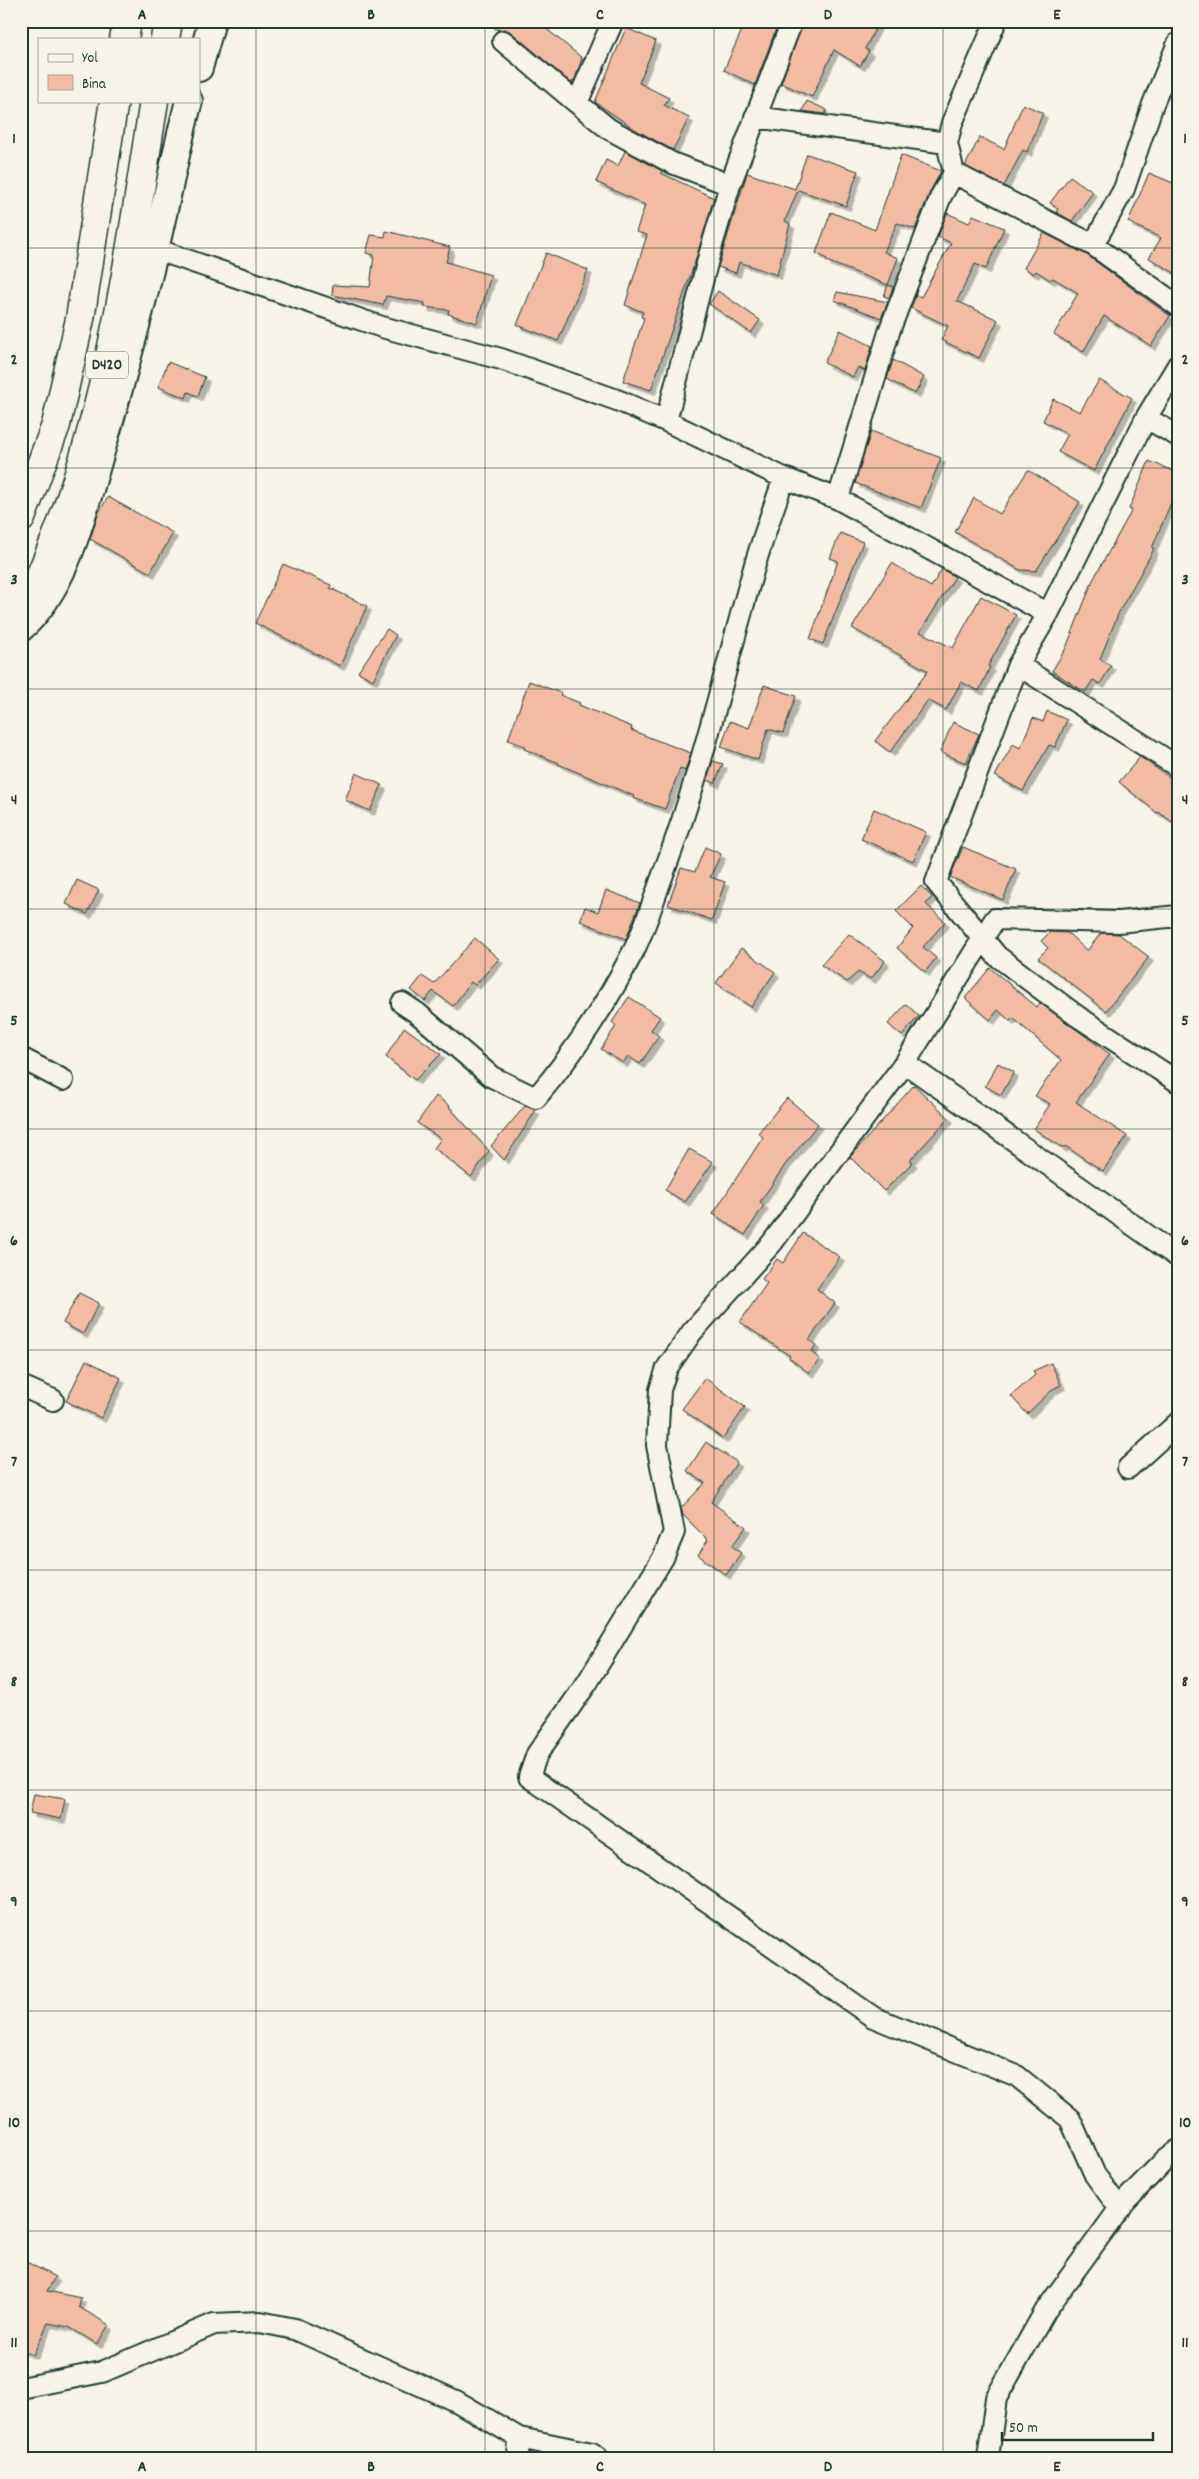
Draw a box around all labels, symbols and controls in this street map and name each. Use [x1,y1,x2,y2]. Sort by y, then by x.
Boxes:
text: A [138,4,147,27]
text: B [367,4,375,27]
text: C [596,4,604,27]
text: D [824,4,833,27]
text: E [1053,4,1061,27]
legend [38,38,200,102]
text: Yol [82,48,98,70]
text: Bina [82,74,107,96]
text: 1 [12,128,16,151]
text: 1 [1183,128,1187,151]
text: 2 [11,349,18,372]
text: 2 [1182,349,1189,372]
road number: D420 [86,352,128,378]
text: 3 [10,569,18,592]
text: 3 [1181,569,1189,592]
text: 4 [11,789,17,812]
text: 4 [1182,789,1188,812]
text: 5 [10,1010,18,1033]
text: 5 [1181,1010,1189,1033]
text: 6 [10,1230,18,1253]
text: 6 [1181,1230,1189,1253]
text: 7 [11,1451,17,1474]
text: 7 [1182,1451,1188,1474]
text: 8 [11,1671,18,1694]
text: 8 [1182,1671,1189,1694]
text: 9 [10,1891,18,1914]
text: 9 [1181,1891,1189,1914]
text: 10 [8,2112,20,2135]
text: 10 [1179,2112,1191,2135]
text: 11 [10,2332,18,2355]
text: 11 [1181,2332,1189,2355]
scale bar [1002,2409,1153,2441]
text: 50 m [1009,2418,1038,2440]
text: A [138,2456,147,2479]
text: B [367,2456,375,2479]
text: C [596,2456,604,2479]
text: D [824,2456,833,2479]
text: E [1053,2456,1061,2479]

